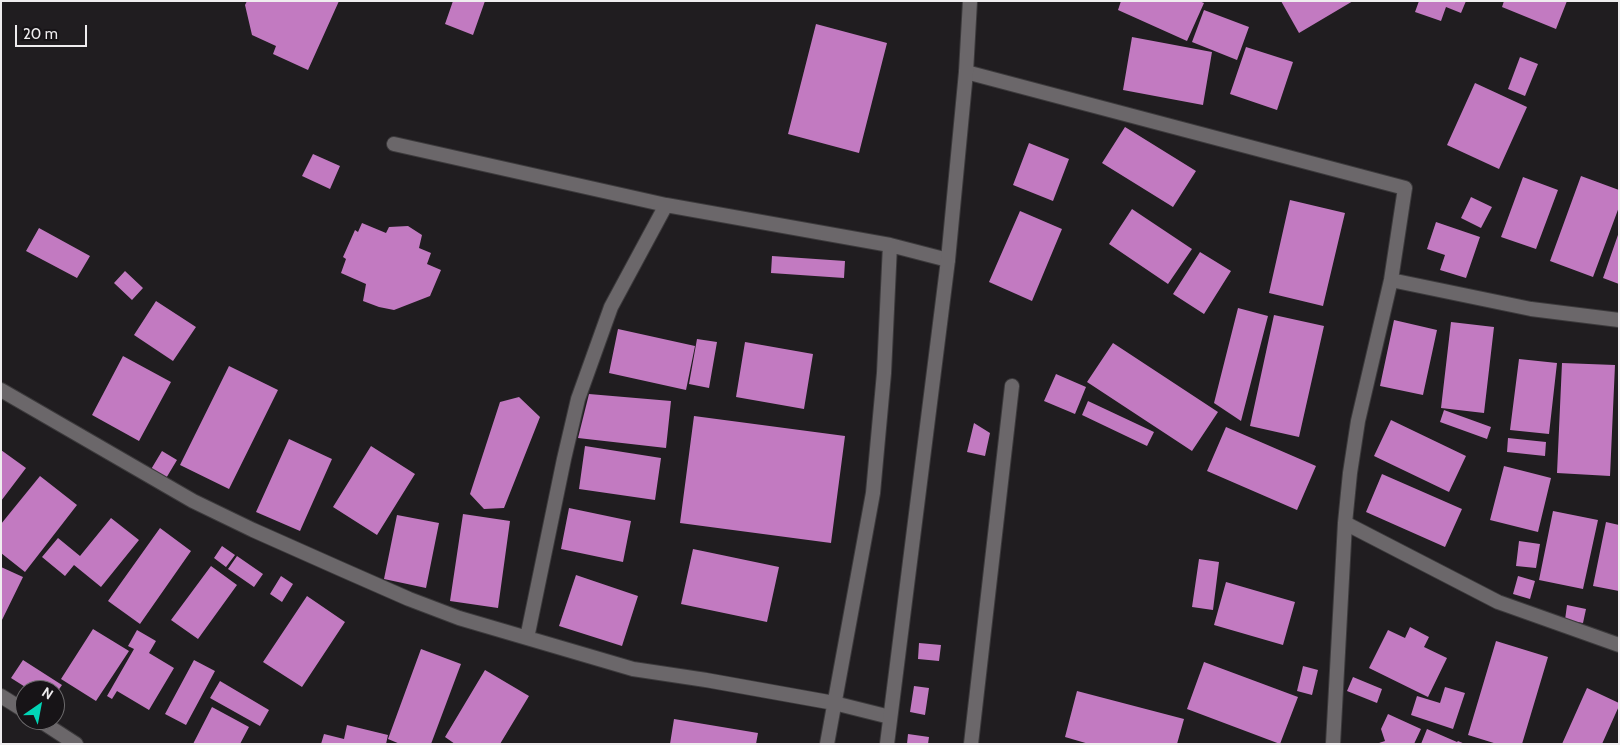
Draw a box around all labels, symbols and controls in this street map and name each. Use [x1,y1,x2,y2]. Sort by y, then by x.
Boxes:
scale bar [18,15,90,47]
text: 20 m [23,25,58,43]
north arrow [15,680,65,730]
text: N [39,683,57,704]

